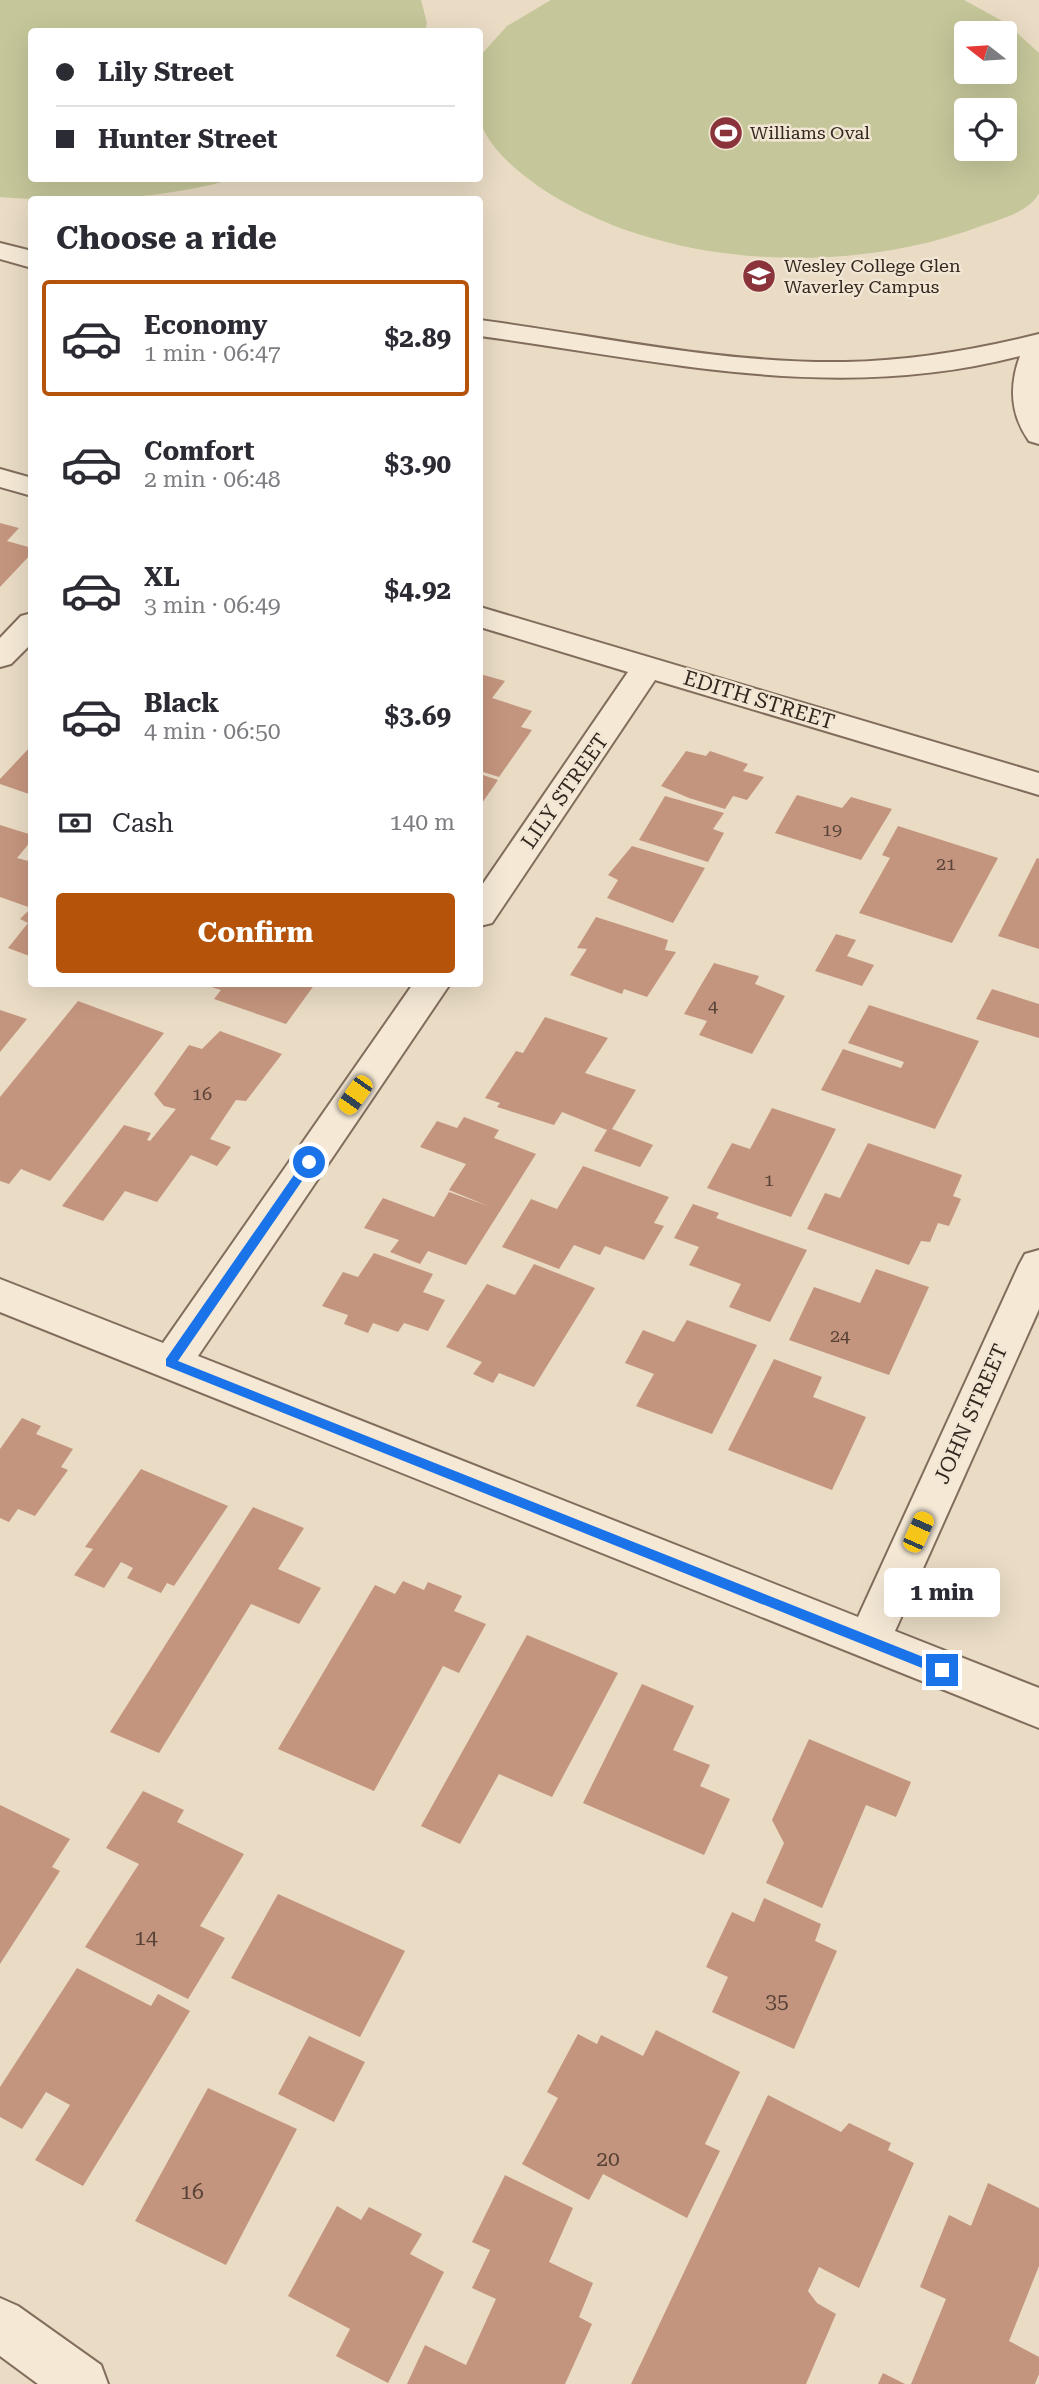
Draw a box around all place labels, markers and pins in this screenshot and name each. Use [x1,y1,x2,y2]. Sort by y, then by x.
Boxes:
sports icon: Williams Oval [707,114,745,152]
place label: Williams Oval [750,122,870,143]
place label: Wesley College Glen Waverley Campus [784,255,961,297]
school or university icon: Wesley College Glen Waverley Campus [740,257,778,295]

